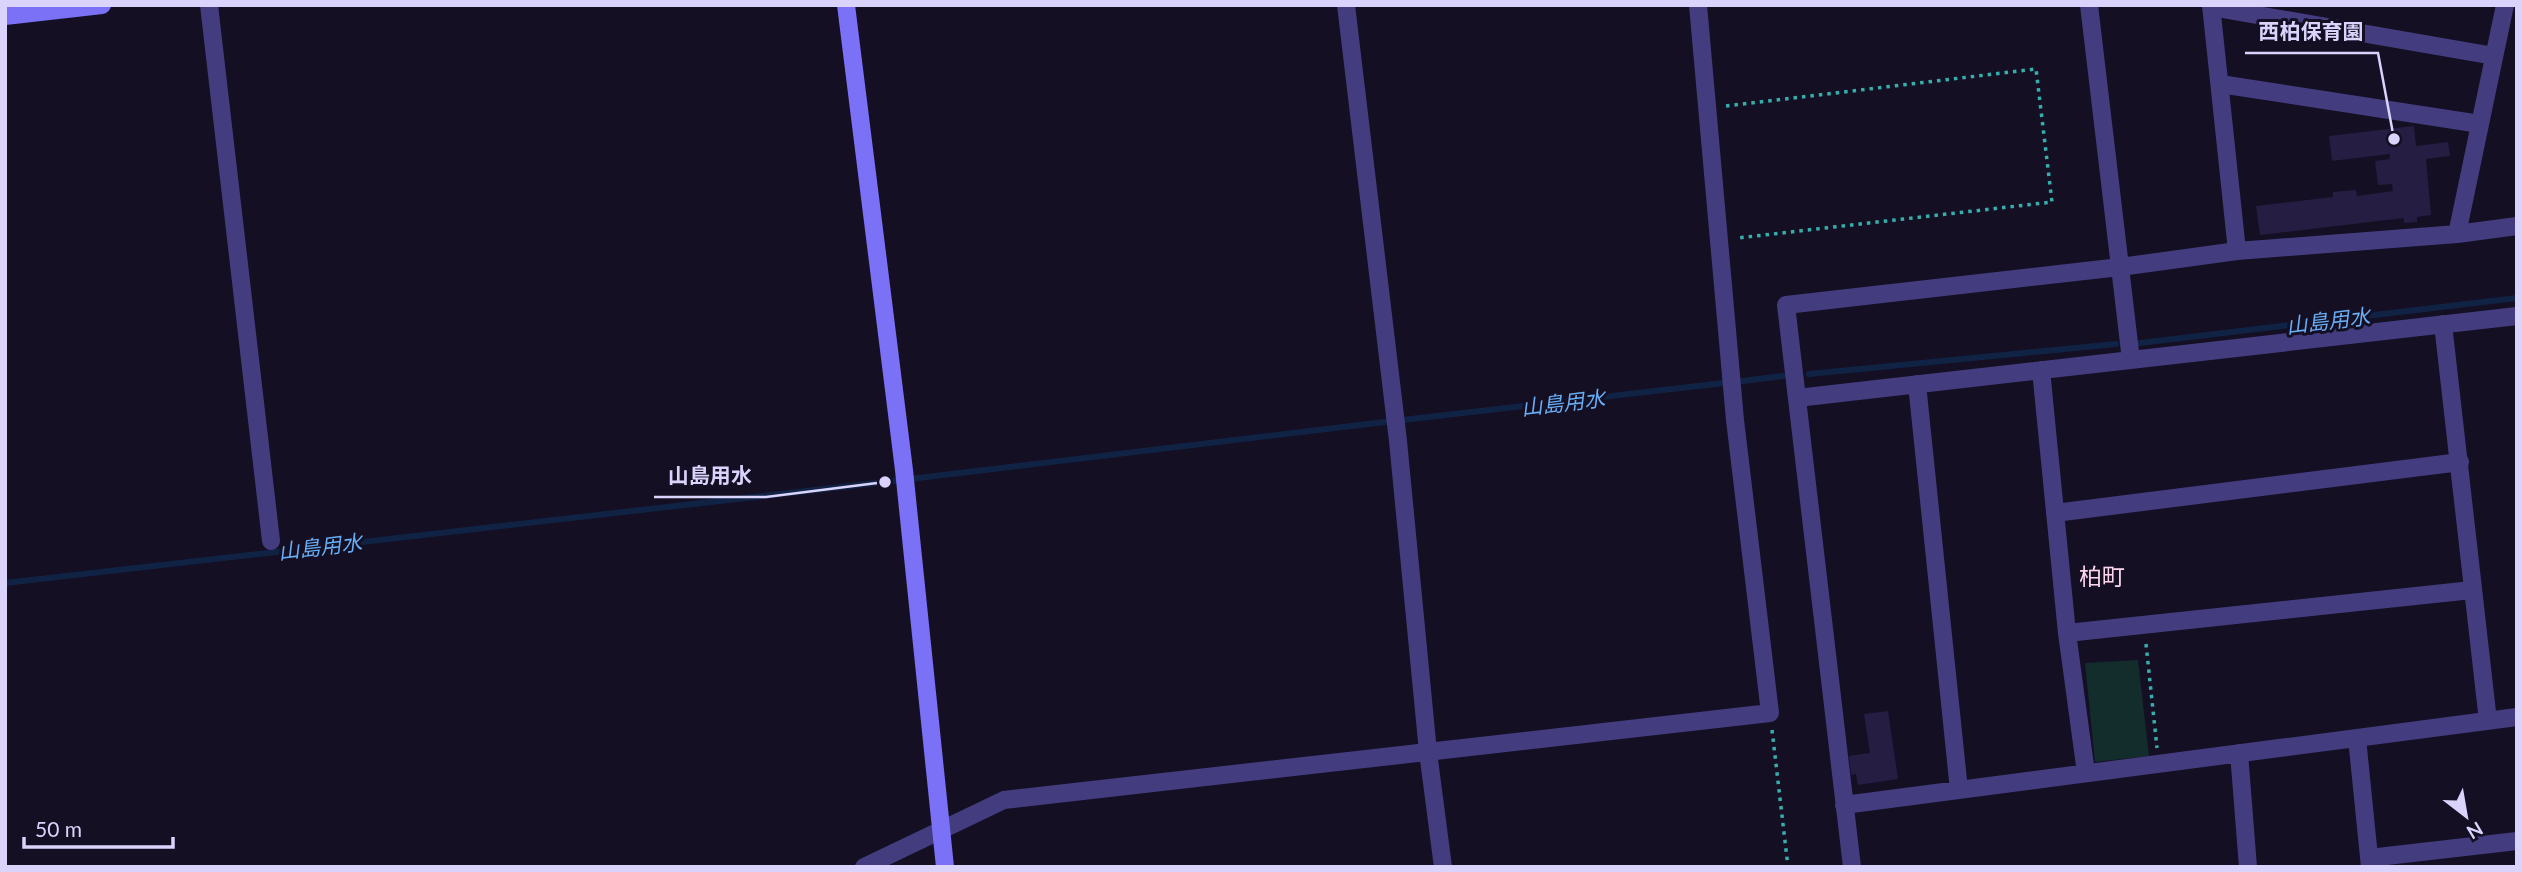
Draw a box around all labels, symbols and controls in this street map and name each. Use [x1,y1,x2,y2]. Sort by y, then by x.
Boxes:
callout: 西柏保育園 [2245,11,2378,53]
text: 西柏保育園 [2259,18,2364,43]
water label: 山島用水 [2285,302,2373,338]
water label: 山島用水 [1520,384,1608,420]
callout: 山島用水 [654,455,766,497]
text: 山島用水 [668,462,752,487]
water label: 山島用水 [277,528,365,564]
district label: 柏町 [2079,562,2125,590]
north arrow [2431,781,2501,851]
scale bar [24,806,173,850]
text: 50 m [35,816,82,841]
text: N [2463,817,2487,845]

